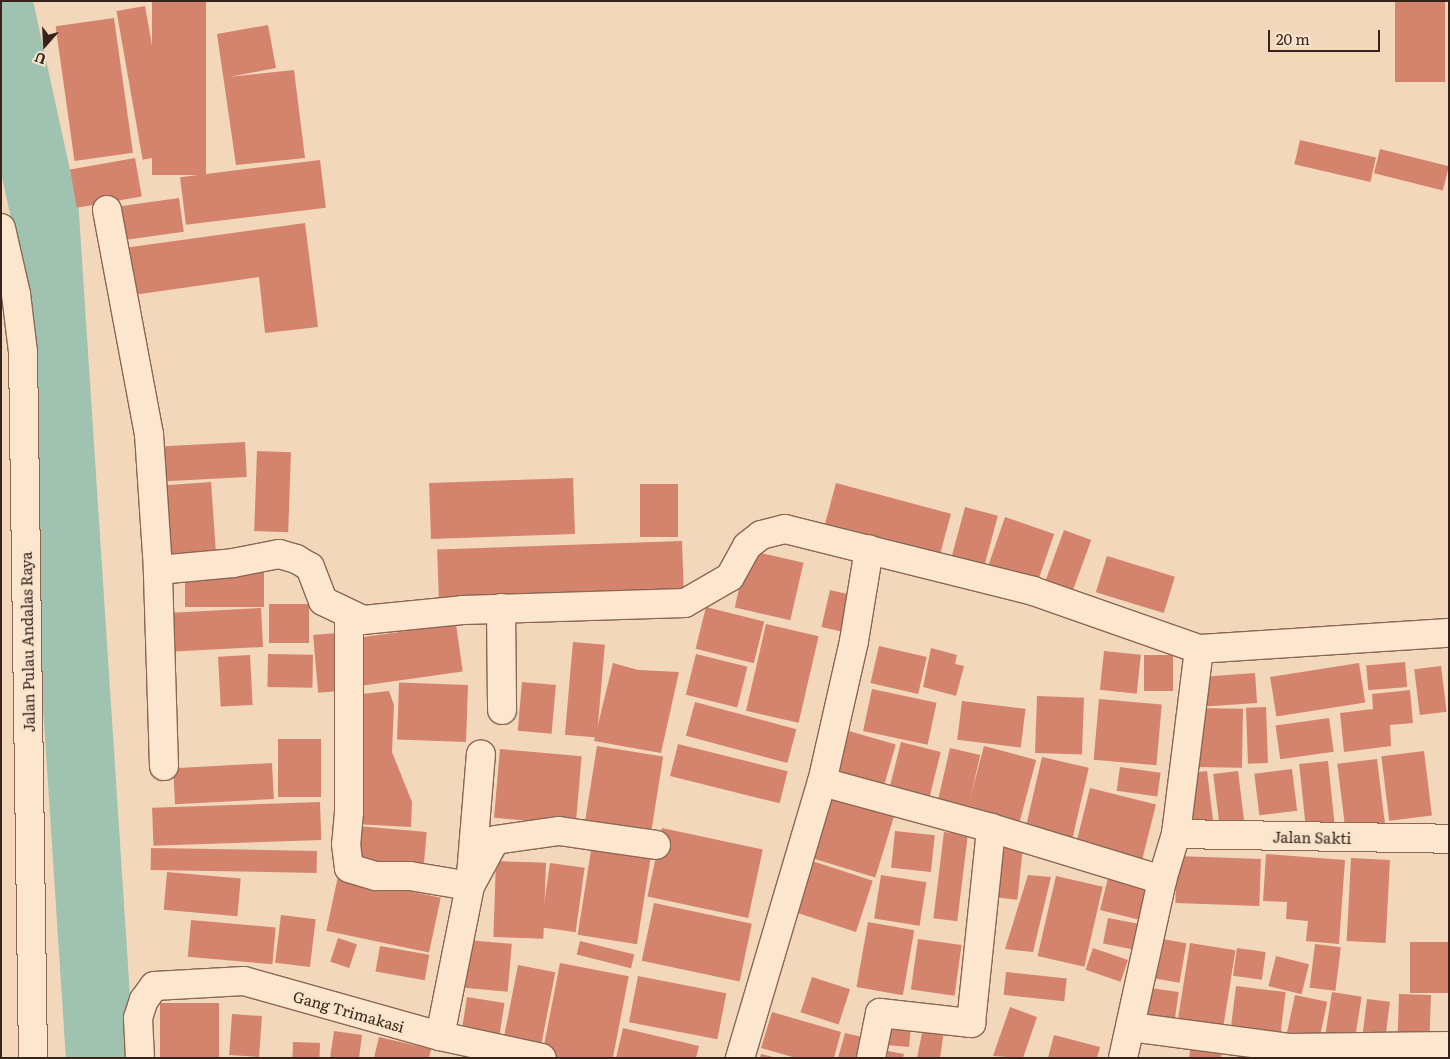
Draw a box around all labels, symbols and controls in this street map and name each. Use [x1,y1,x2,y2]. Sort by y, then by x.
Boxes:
north arrow [20,20,70,70]
scale bar [1270,20,1382,52]
text: 20 m [1276,27,1310,50]
text: U [32,48,49,70]
street label: Jalan Pulau Andalas Raya [16,552,38,732]
street label: Jalan Sakti [1272,827,1352,847]
street label: Gang Trimakasi [291,987,407,1035]

